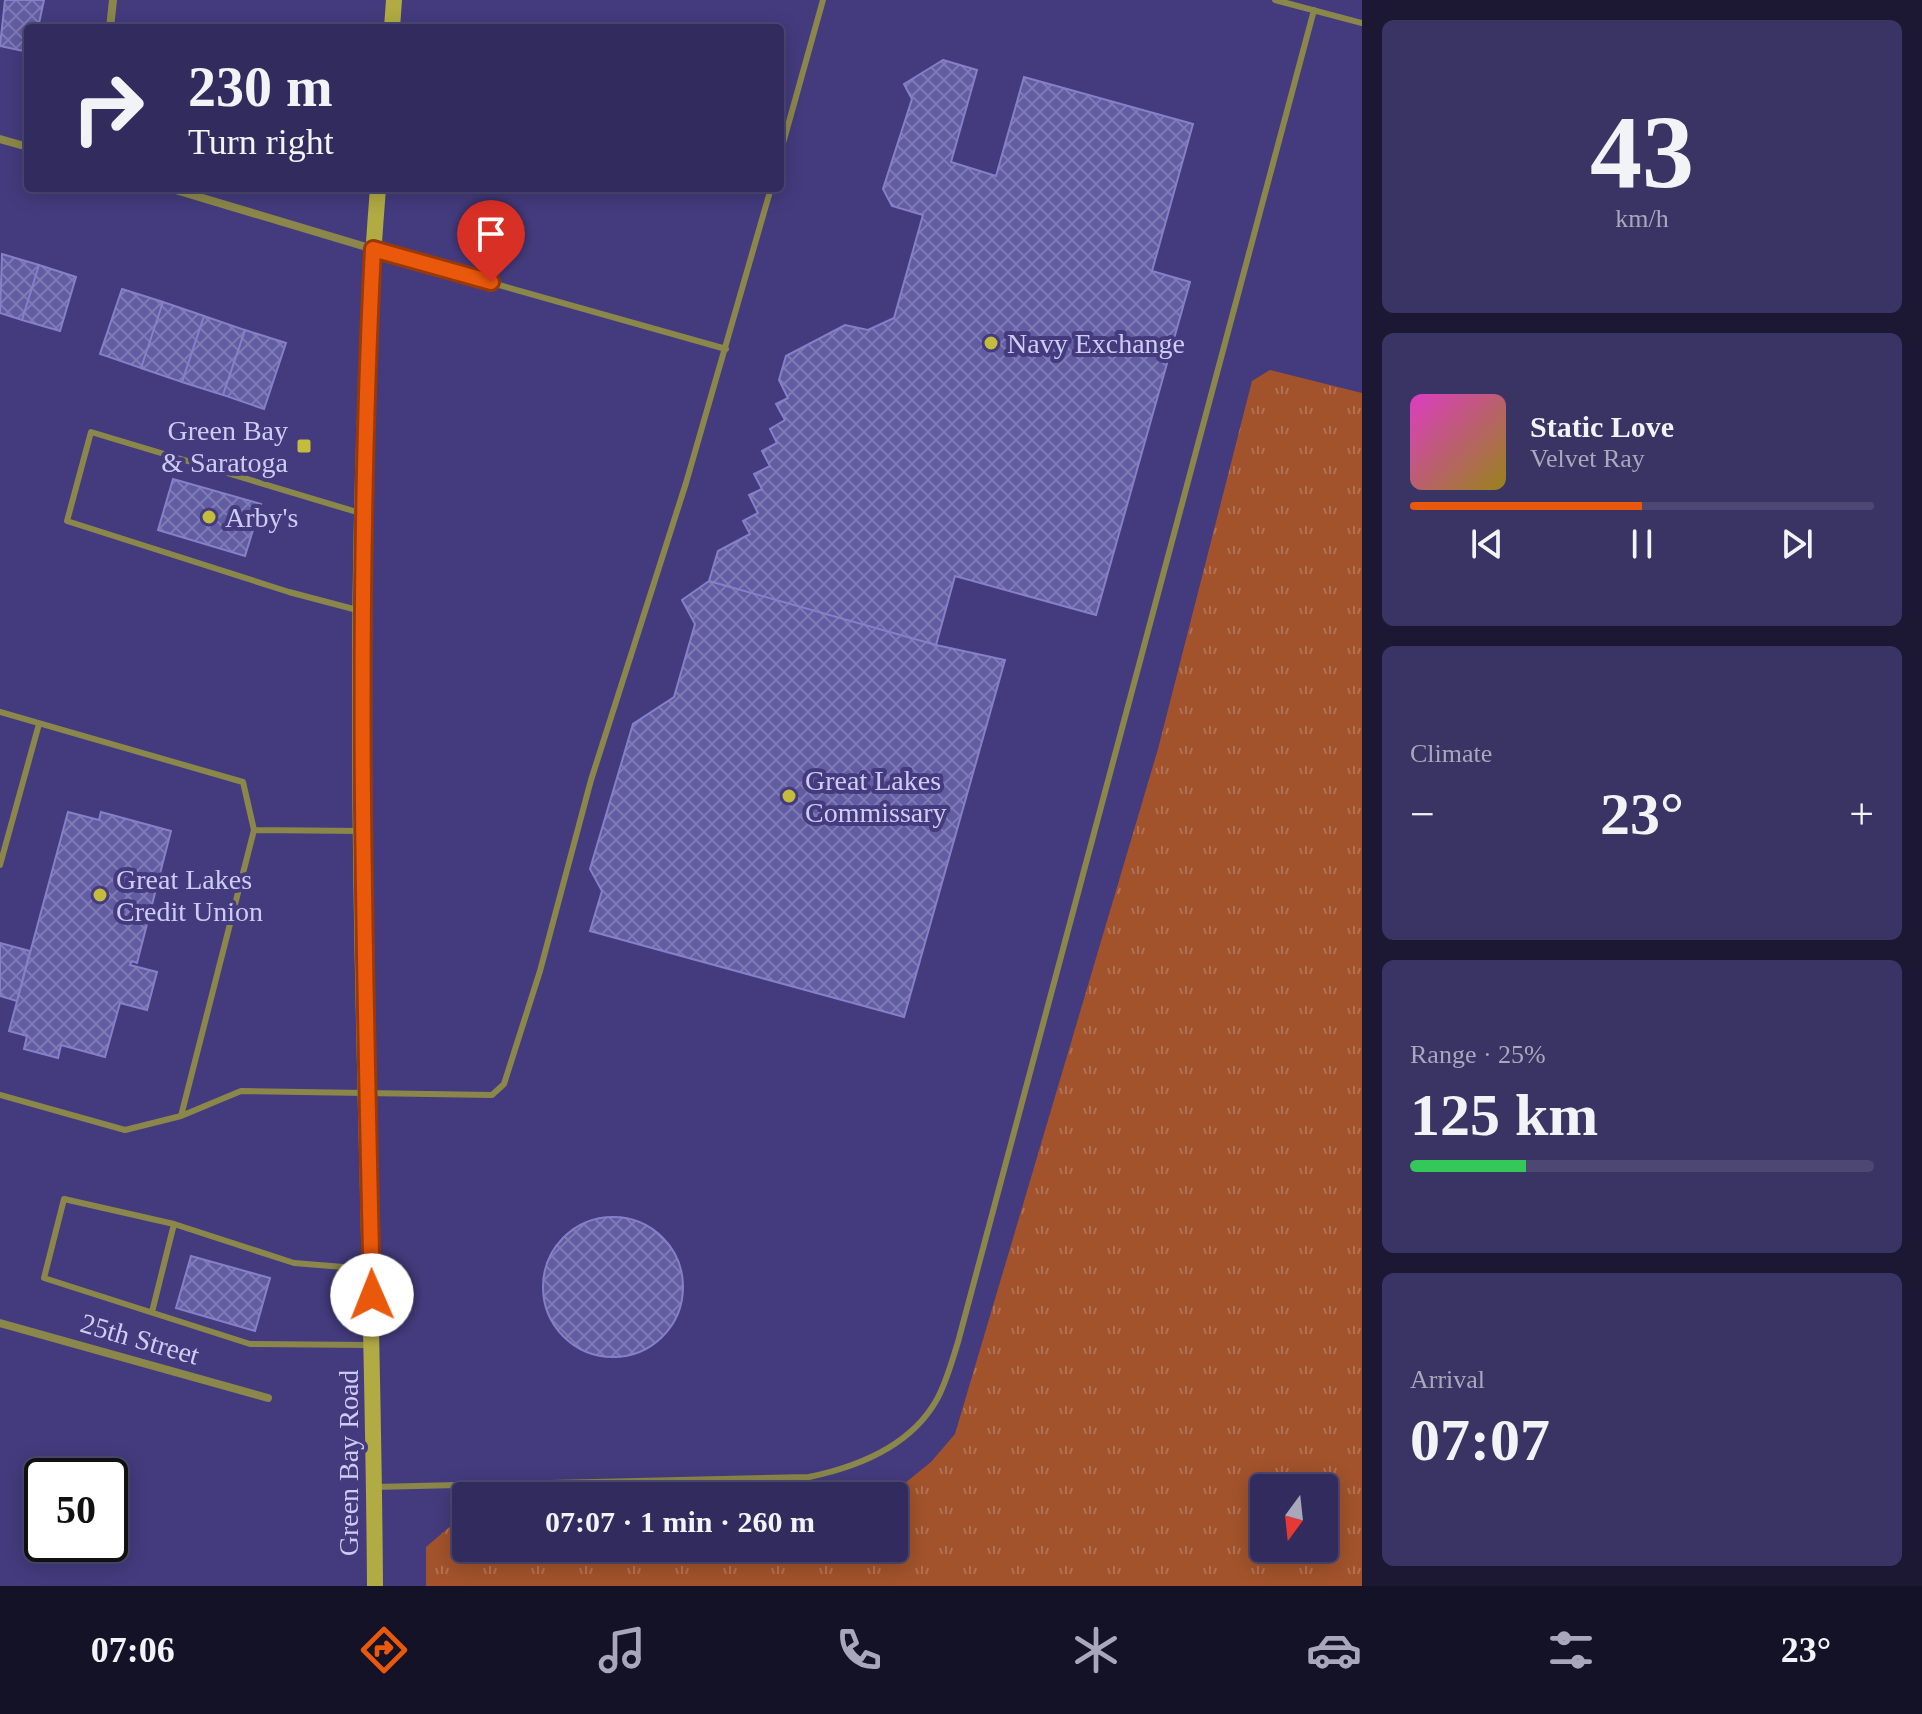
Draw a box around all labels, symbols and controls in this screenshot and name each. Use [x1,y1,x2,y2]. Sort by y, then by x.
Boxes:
icon: right [56,56,160,160]
text: 230 m [188,56,333,118]
text: 43 [1590,94,1694,209]
text: Turn right [188,122,334,162]
pin [457,200,525,282]
text: km/h [1615,204,1669,233]
icon: arrive [469,212,513,256]
place label: Navy Exchange [1007,328,1185,359]
marker: Navy Exchange [982,334,1000,352]
text: Static Love [1530,410,1674,443]
place label: Green Bay & Saratoga [161,415,289,478]
marker: Green Bay & Saratoga [295,437,313,455]
text: Velvet Ray [1530,444,1645,473]
place label: Arby's [225,502,299,533]
marker: Arby's [200,508,218,526]
icon: previous [1465,522,1509,566]
icon: pause [1620,522,1664,566]
icon: next [1775,522,1819,566]
text: Climate [1410,739,1492,768]
place label: Great Lakes Commissary [805,765,947,828]
text: 23° [1600,781,1684,847]
marker: Great Lakes Commissary [780,787,798,805]
text: − [1410,790,1435,839]
text: + [1849,790,1874,839]
place label: Great Lakes Credit Union [116,864,263,927]
marker: Great Lakes Credit Union [91,886,109,904]
text: Range · 25% [1410,1040,1546,1069]
text: 125 km [1410,1082,1598,1148]
position arrow [330,1253,414,1337]
street label: 25th Street [77,1307,203,1371]
text: Arrival [1410,1365,1485,1394]
street label: Green Bay Road [333,1370,364,1556]
text: 07:07 [1410,1407,1550,1473]
speed limit sign: 50 [24,1458,128,1562]
north arrow [1250,1474,1338,1562]
map controls [1250,1474,1338,1562]
text: 07:07 · 1 min · 260 m [545,1505,815,1538]
icon: directions [356,1622,412,1678]
icon: music [594,1622,650,1678]
icon: phone [831,1622,887,1678]
icon: climate [1068,1622,1124,1678]
icon: car [1306,1622,1362,1678]
icon: filters [1543,1622,1599,1678]
text: 07:06 [91,1630,175,1670]
text: 23° [1781,1630,1831,1670]

